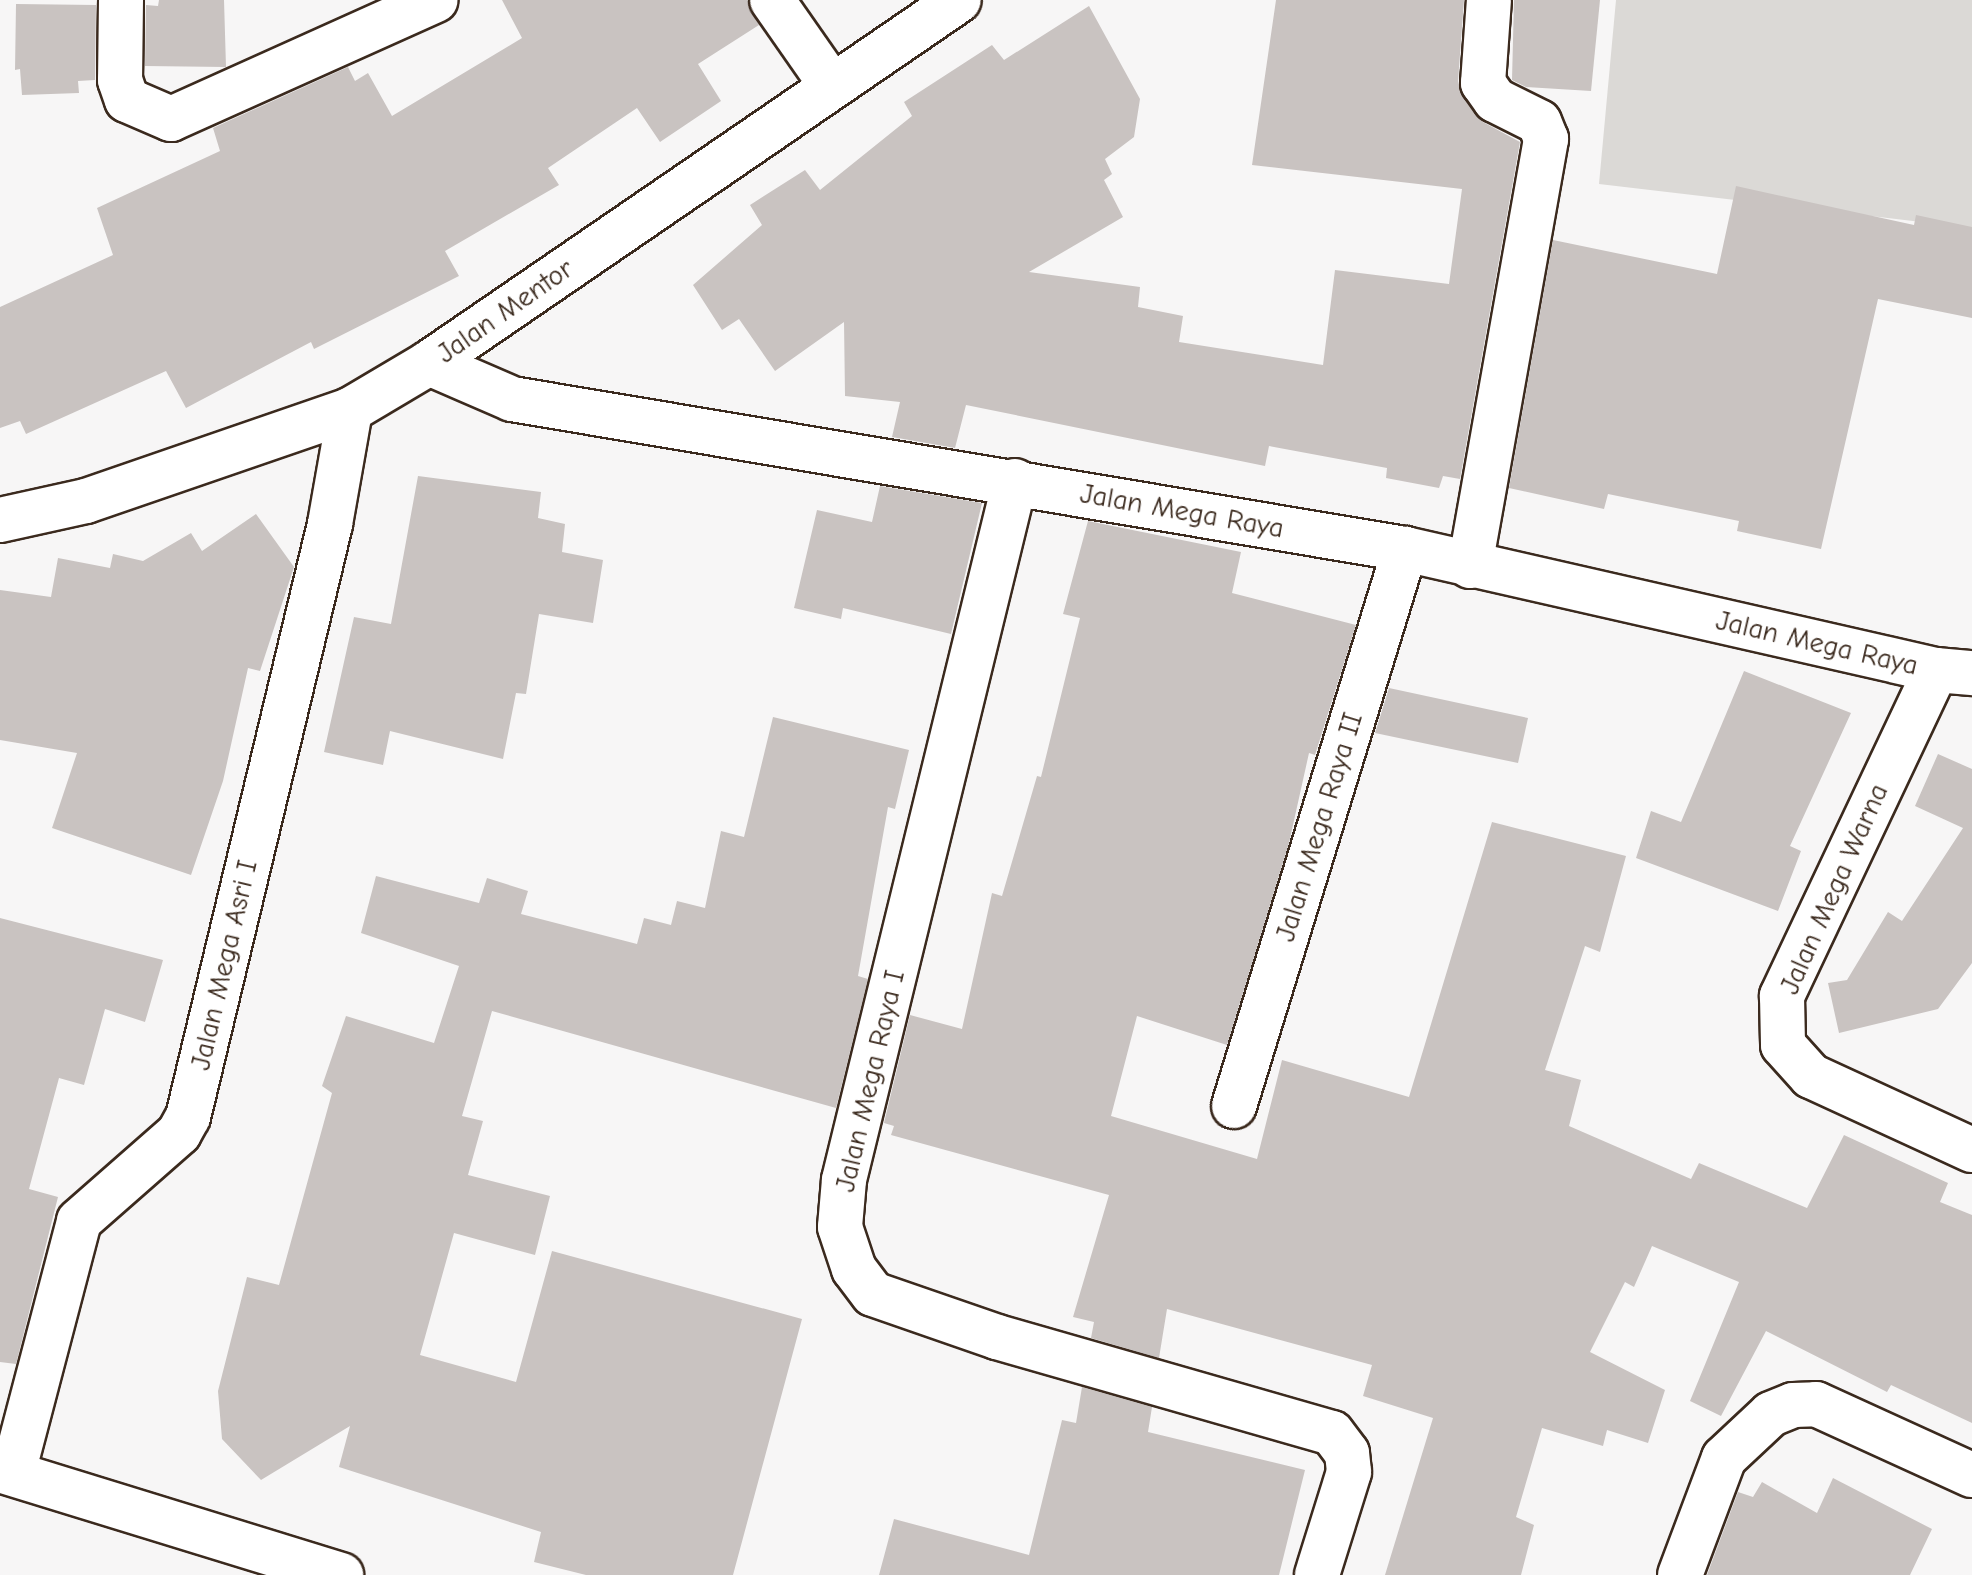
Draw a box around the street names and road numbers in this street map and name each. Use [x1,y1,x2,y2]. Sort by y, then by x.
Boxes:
street label: Jalan Mentor [430,252,580,370]
street label: Jalan Mega Raya [1078,477,1286,545]
street label: Jalan Mega Raya [1713,603,1921,683]
street label: Jalan Mega Raya II [1268,709,1370,945]
street label: Jalan Mega Warna [1773,779,1895,999]
street label: Jalan Mega Asri I [184,857,264,1073]
street label: Jalan Mega Raya I [828,967,912,1195]

